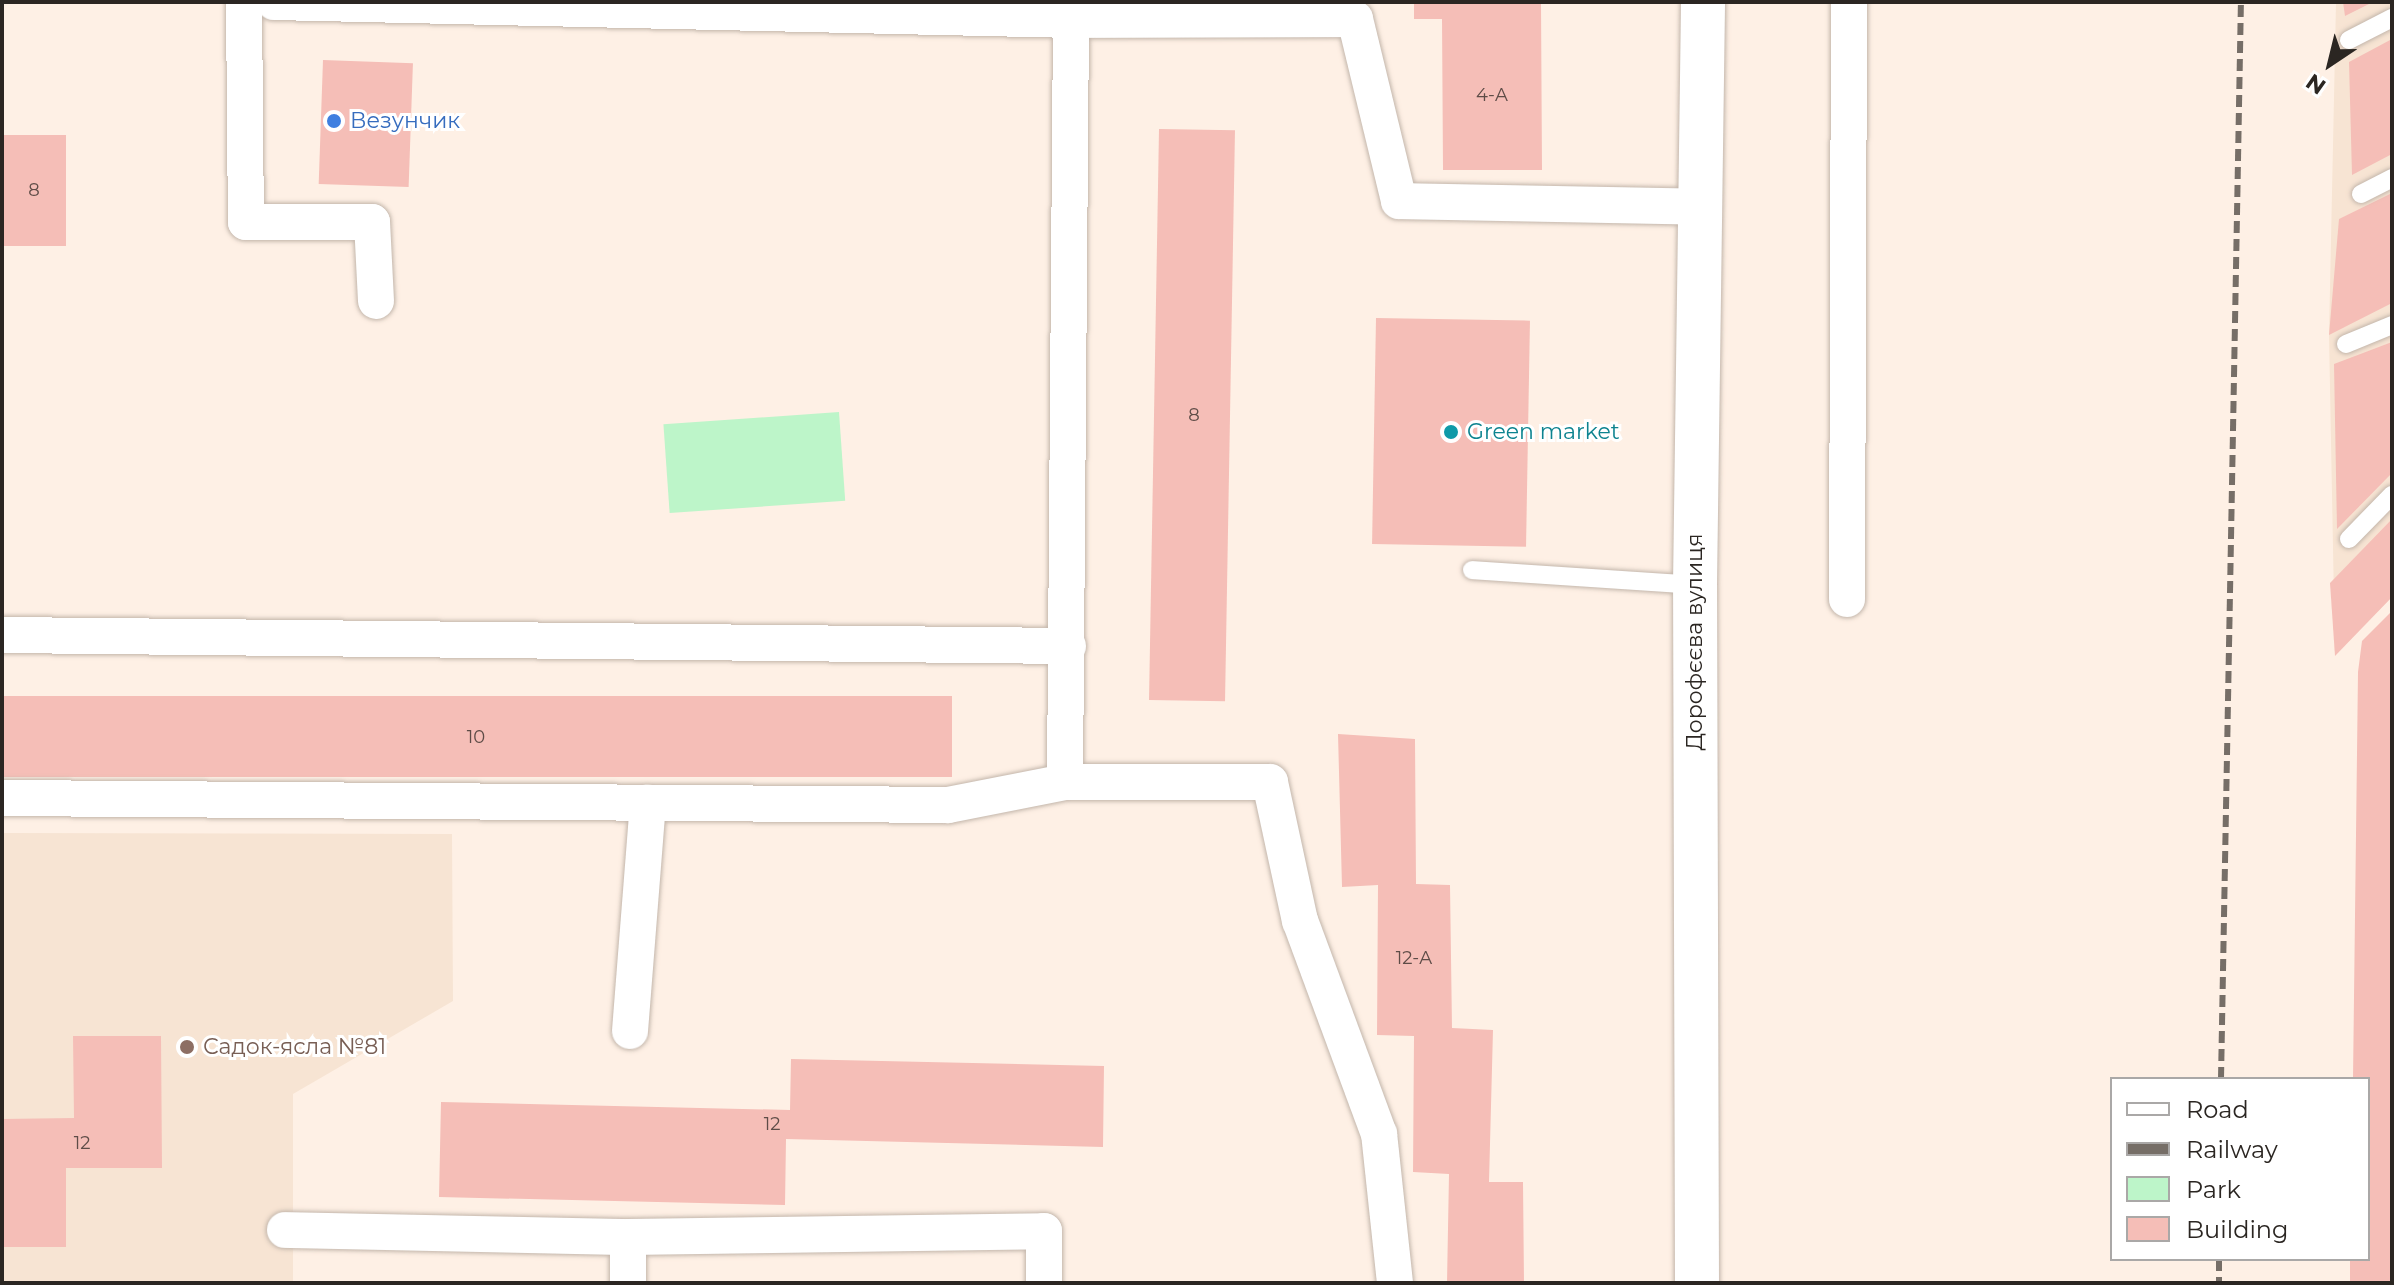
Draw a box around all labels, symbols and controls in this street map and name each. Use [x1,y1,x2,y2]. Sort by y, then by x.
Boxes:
north arrow [2290,24,2370,104]
text: N [2301,68,2331,100]
house number: 4-А [1476,84,1508,106]
place label: Везунчик [350,108,460,134]
marker: Везунчик [325,112,343,130]
house number: 8 [28,179,40,201]
house number: 8 [1188,404,1200,426]
place label: Green market [1467,419,1620,445]
marker: Green market [1442,423,1460,441]
street label: Дорофєєва вулиця [1682,534,1708,750]
house number: 10 [467,726,485,748]
house number: 12-А [1396,947,1432,969]
place label: Садок-ясла №81 [203,1034,386,1060]
marker: Садок-ясла №81 [178,1038,196,1056]
legend [2110,1077,2370,1261]
text: Road [2186,1095,2249,1124]
house number: 12 [764,1113,780,1135]
house number: 12 [74,1132,90,1154]
text: Railway [2186,1135,2278,1164]
text: Park [2186,1175,2241,1204]
text: Building [2186,1215,2289,1244]

